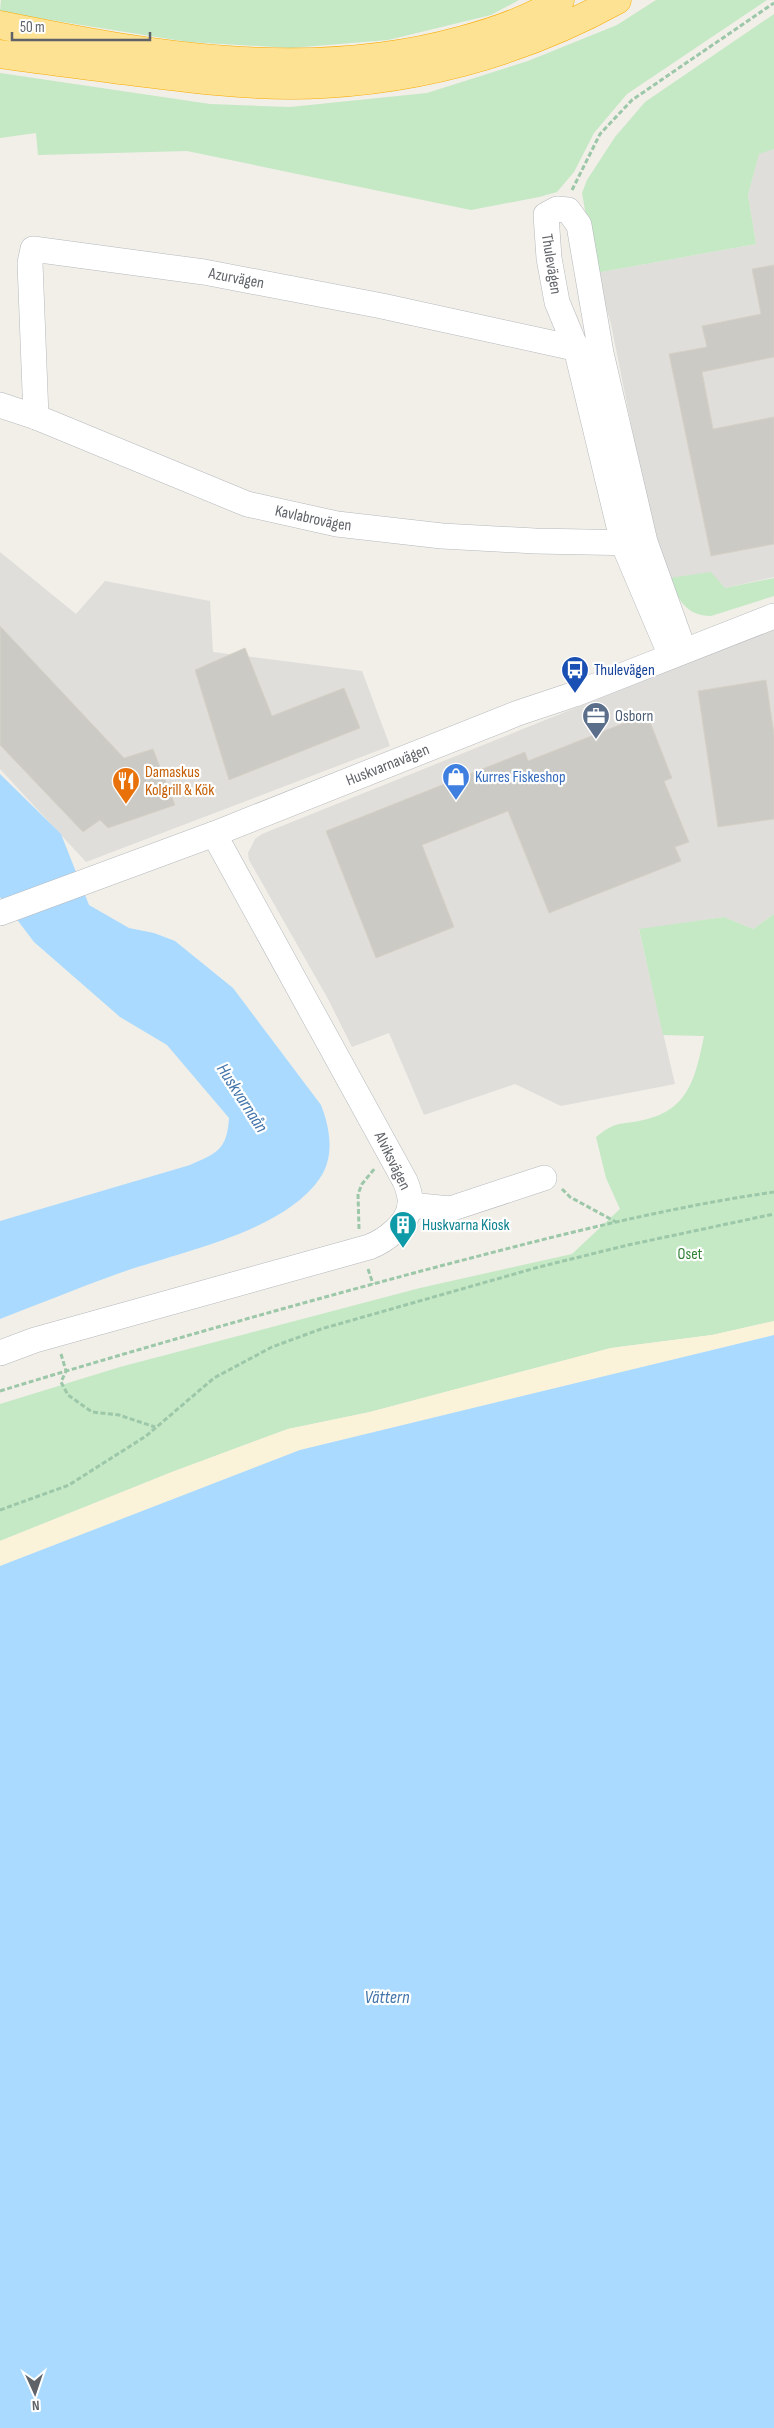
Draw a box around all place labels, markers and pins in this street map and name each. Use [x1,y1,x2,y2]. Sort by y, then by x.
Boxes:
bus stop icon: Thulevägen [560,655,590,694]
place label: Thulevägen [594,661,655,680]
office icon: Osborn [581,701,611,740]
place label: Osborn [615,707,653,726]
shop icon: Kurres Fiskeshop [441,762,471,801]
place label: Damaskus Kolgrill & Kök [145,763,214,800]
restaurant icon: Damaskus Kolgrill & Kök [111,766,141,805]
place label: Kurres Fiskeshop [475,768,566,787]
building icon: Huskvarna Kiosk [388,1210,418,1249]
place label: Huskvarna Kiosk [422,1216,510,1235]

